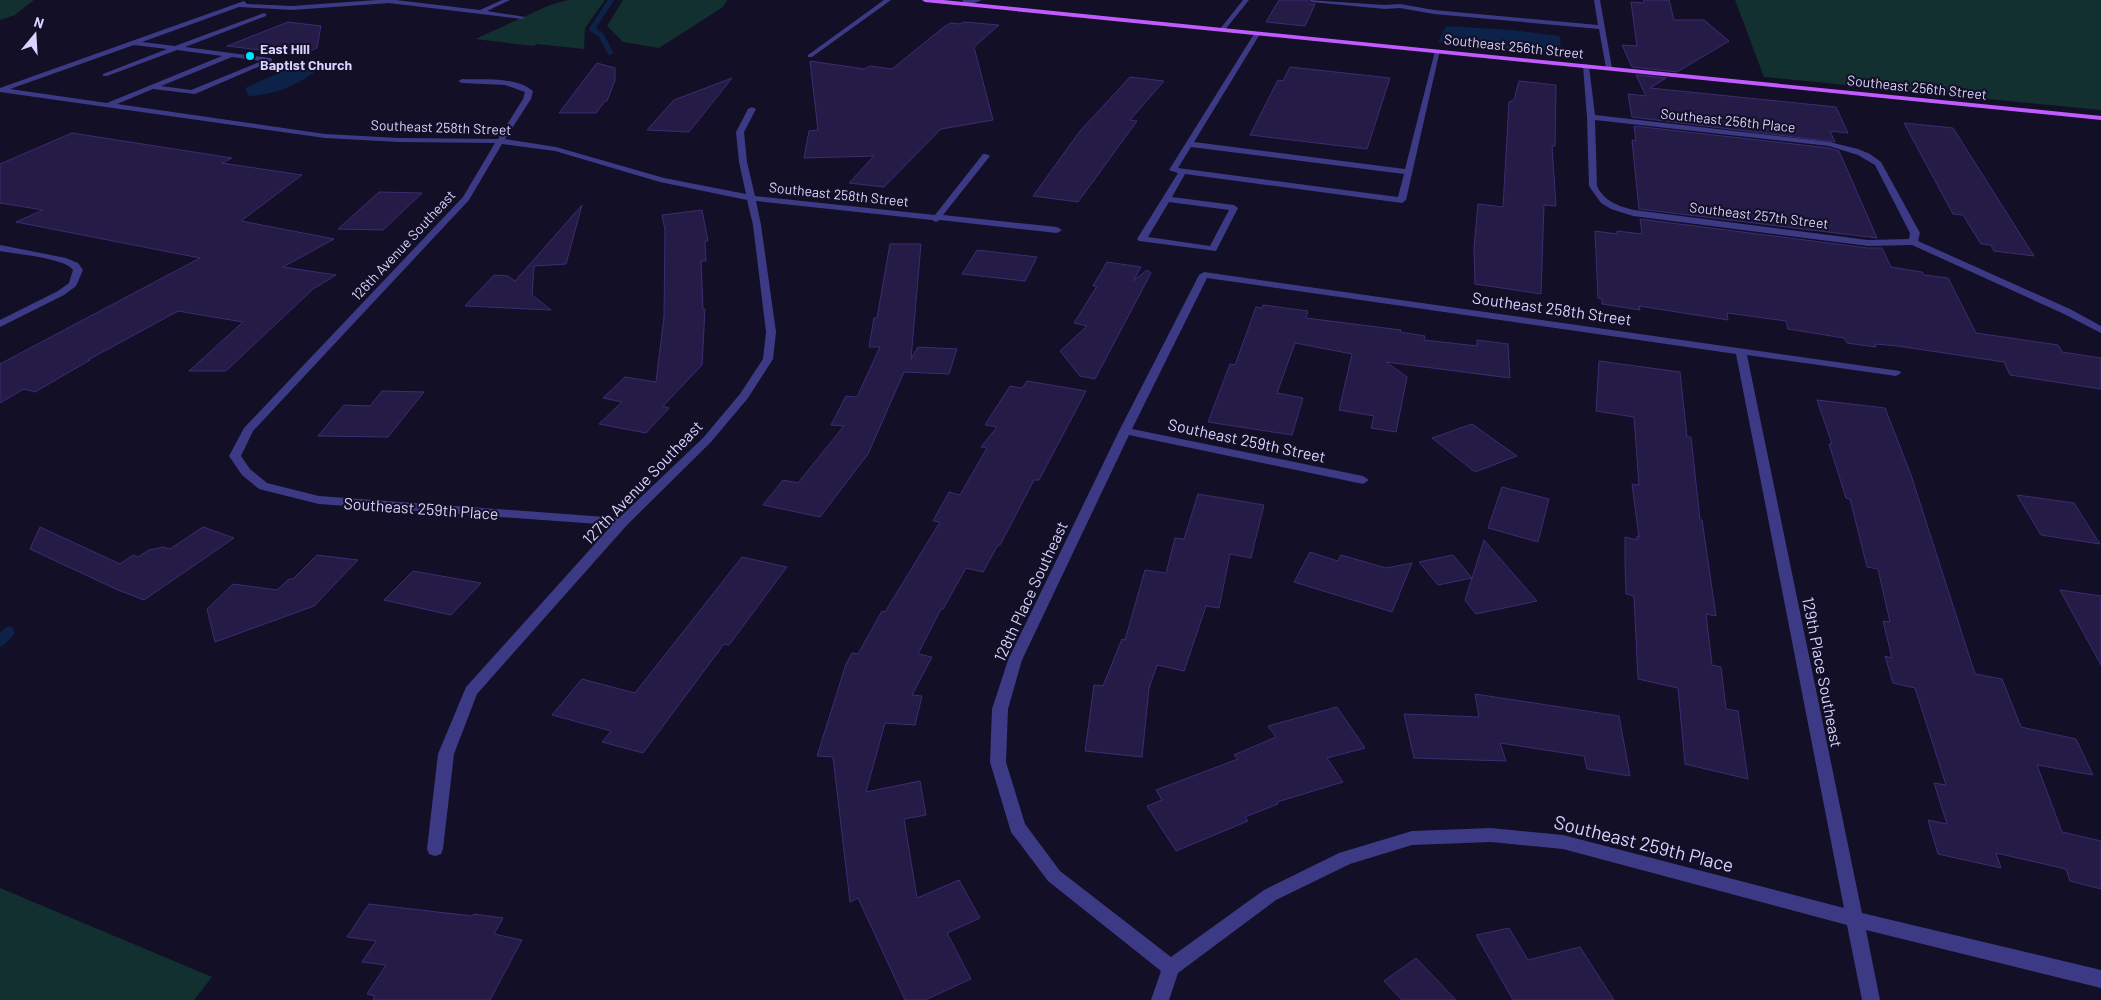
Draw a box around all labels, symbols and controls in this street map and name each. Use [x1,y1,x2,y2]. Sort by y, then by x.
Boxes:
north arrow [10,10,60,60]
text: N [32,13,46,32]
street label: Southeast 256th Street [1443,30,1585,62]
place label: East Hill Baptist Church [260,40,352,73]
marker: East Hill Baptist Church [244,50,256,62]
street label: Southeast 256th Street [1846,71,1988,103]
street label: Southeast 256th Place [1660,104,1796,136]
street label: Southeast 258th Street [370,116,512,138]
street label: Southeast 258th Street [768,178,910,210]
street label: 126th Avenue Southeast [347,186,459,304]
street label: Southeast 257th Street [1688,198,1830,232]
street label: Southeast 258th Street [1471,287,1633,329]
street label: Southeast 259th Street [1166,414,1328,466]
street label: 127th Avenue Southeast [578,416,706,548]
street label: Southeast 259th Place [343,493,499,523]
street label: 128th Place Southeast [989,518,1071,664]
street label: 129th Place Southeast [1799,595,1847,749]
street label: Southeast 259th Place [1552,810,1736,876]

